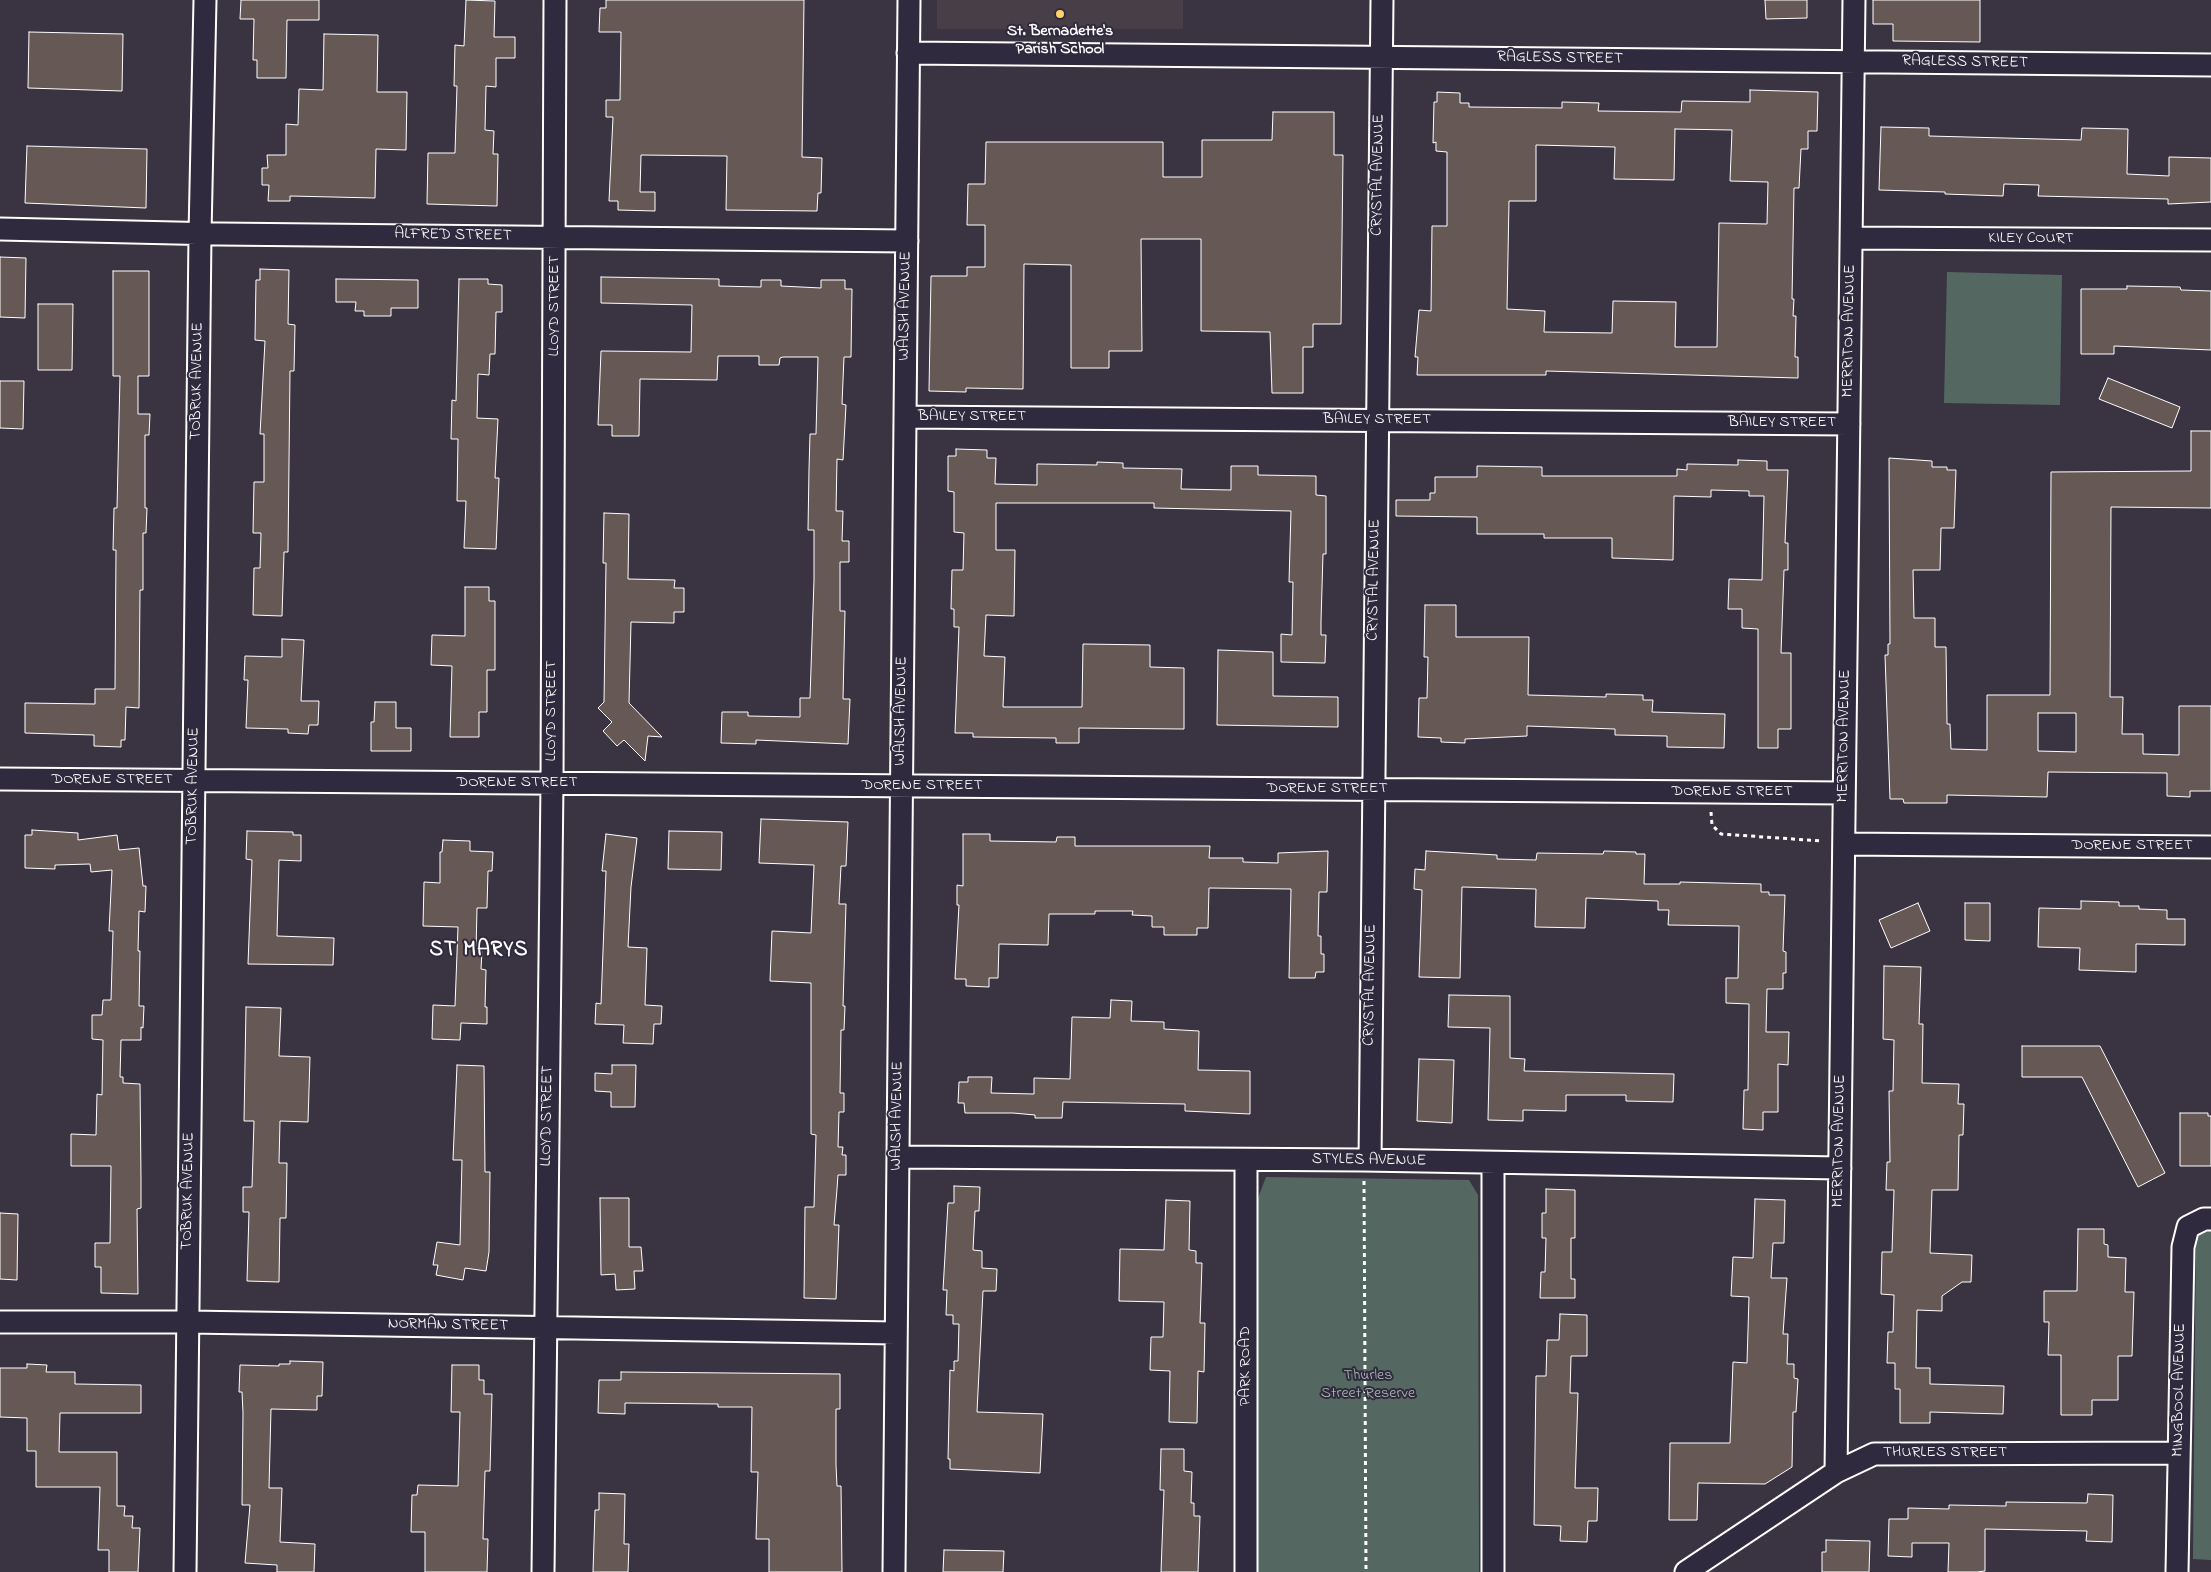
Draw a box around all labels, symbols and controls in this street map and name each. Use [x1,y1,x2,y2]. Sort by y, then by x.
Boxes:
marker: St. Bernadette's Parish School [1054,8,1066,20]
place label: St. Bernadette's Parish School [1007,22,1113,60]
street label: RAGLESS STREET [1497,48,1623,70]
street label: RAGLESS STREET [1902,52,2028,74]
street label: CRYSTAL AVENUE [1368,114,1390,236]
street label: ALFRED STREET [394,225,512,247]
street label: KILEY COURT [1988,229,2074,249]
street label: WALSH AVENUE [895,251,917,361]
street label: LLOYD STREET [545,255,565,357]
street label: MERRITON AVENUE [1839,264,1861,398]
street label: TOBRUK AVENUE [187,322,209,440]
street label: BAILEY STREET [918,407,1026,427]
street label: BAILEY STREET [1323,410,1431,430]
street label: BAILEY STREET [1728,413,1836,433]
street label: CRYSTAL AVENUE [1364,519,1386,641]
street label: WALSH AVENUE [891,656,913,766]
street label: LLOYD STREET [542,660,562,762]
street label: MERRITON AVENUE [1834,669,1856,803]
street label: TOBRUK AVENUE [183,727,205,845]
street label: DORENE STREET [51,770,173,790]
street label: DORENE STREET [456,773,578,793]
street label: DORENE STREET [861,776,983,796]
street label: DORENE STREET [1266,779,1388,799]
street label: DORENE STREET [1671,782,1793,802]
street label: DORENE STREET [2071,836,2193,856]
street label: CRYSTAL AVENUE [1360,924,1382,1046]
district label: ST MARYS [428,939,530,965]
street label: WALSH AVENUE [887,1061,909,1171]
street label: LLOYD STREET [538,1065,558,1167]
street label: MERRITON AVENUE [1829,1074,1851,1208]
street label: TOBRUK AVENUE [178,1132,200,1250]
street label: STYLES AVENUE [1312,1150,1426,1172]
street label: NORMAN STREET [388,1315,508,1337]
street label: MINGBOOL AVENUE [2169,1323,2191,1457]
street label: PARK ROAD [1236,1326,1256,1406]
park label: Thurles Street Reserve [1321,1366,1415,1404]
street label: THURLES STREET [1883,1443,2007,1463]

